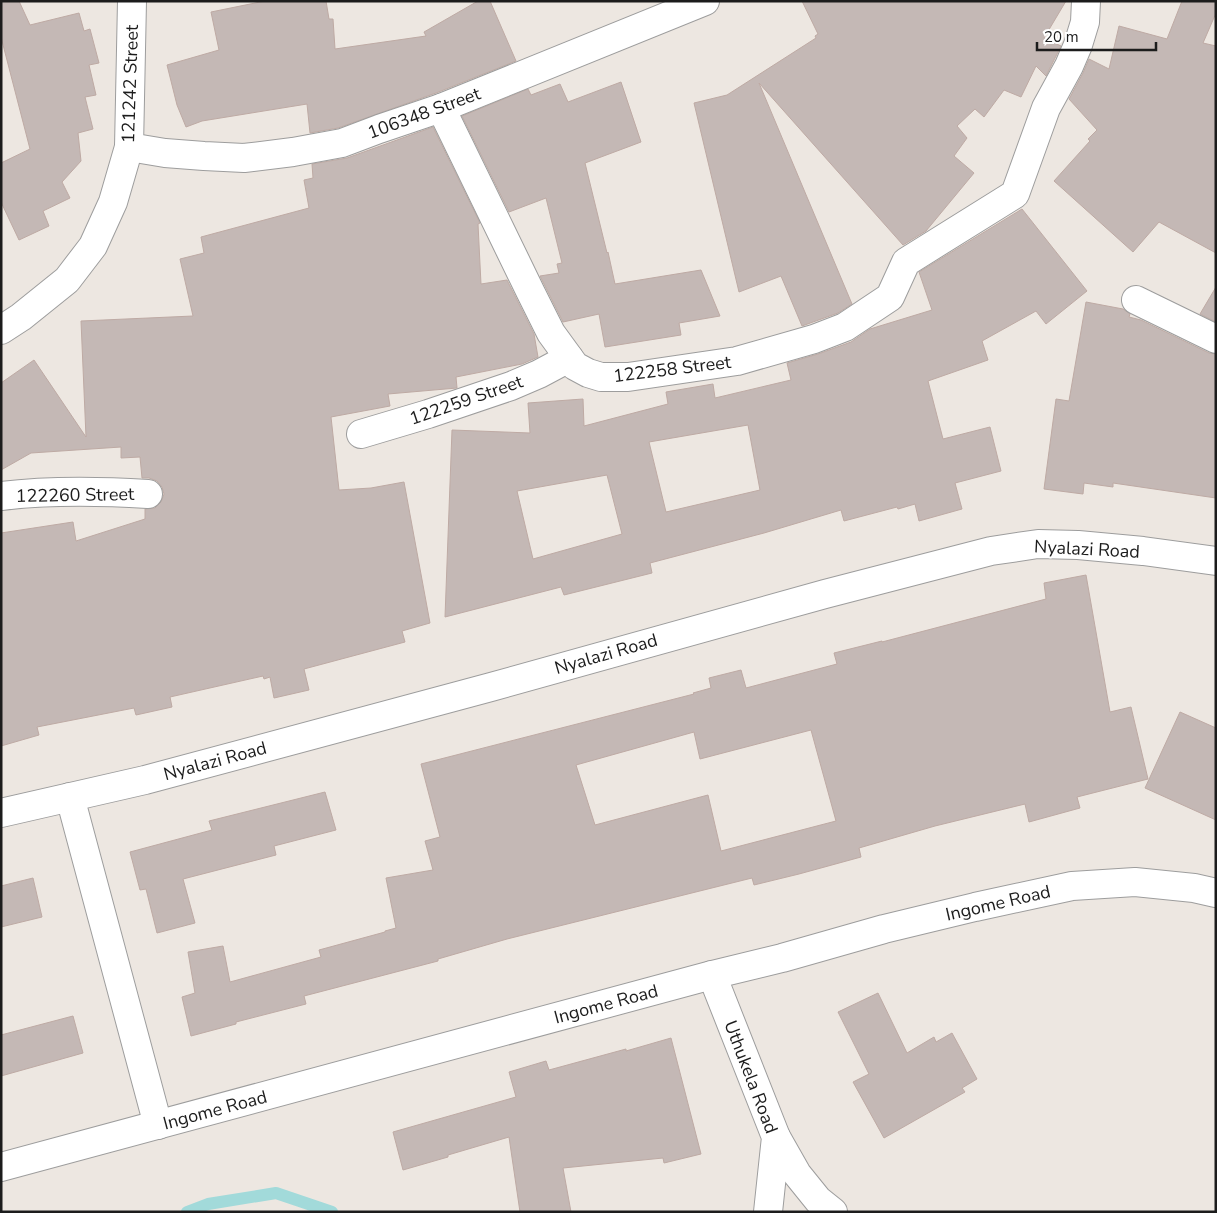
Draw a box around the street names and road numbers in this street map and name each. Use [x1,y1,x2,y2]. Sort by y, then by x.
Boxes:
street label: 121242 Street [116,24,144,144]
street label: 106348 Street [364,81,484,145]
street label: 122258 Street [612,350,733,388]
street label: 122259 Street [406,369,527,431]
street label: 122260 Street [16,482,135,508]
street label: Nyalazi Road [1034,534,1140,564]
street label: Nyalazi Road [552,628,660,680]
street label: Nyalazi Road [161,736,269,786]
street label: Ingome Road [943,879,1053,927]
street label: Ingome Road [551,979,661,1029]
street label: Uthukela Road [718,1017,784,1137]
street label: Ingome Road [160,1085,270,1135]

